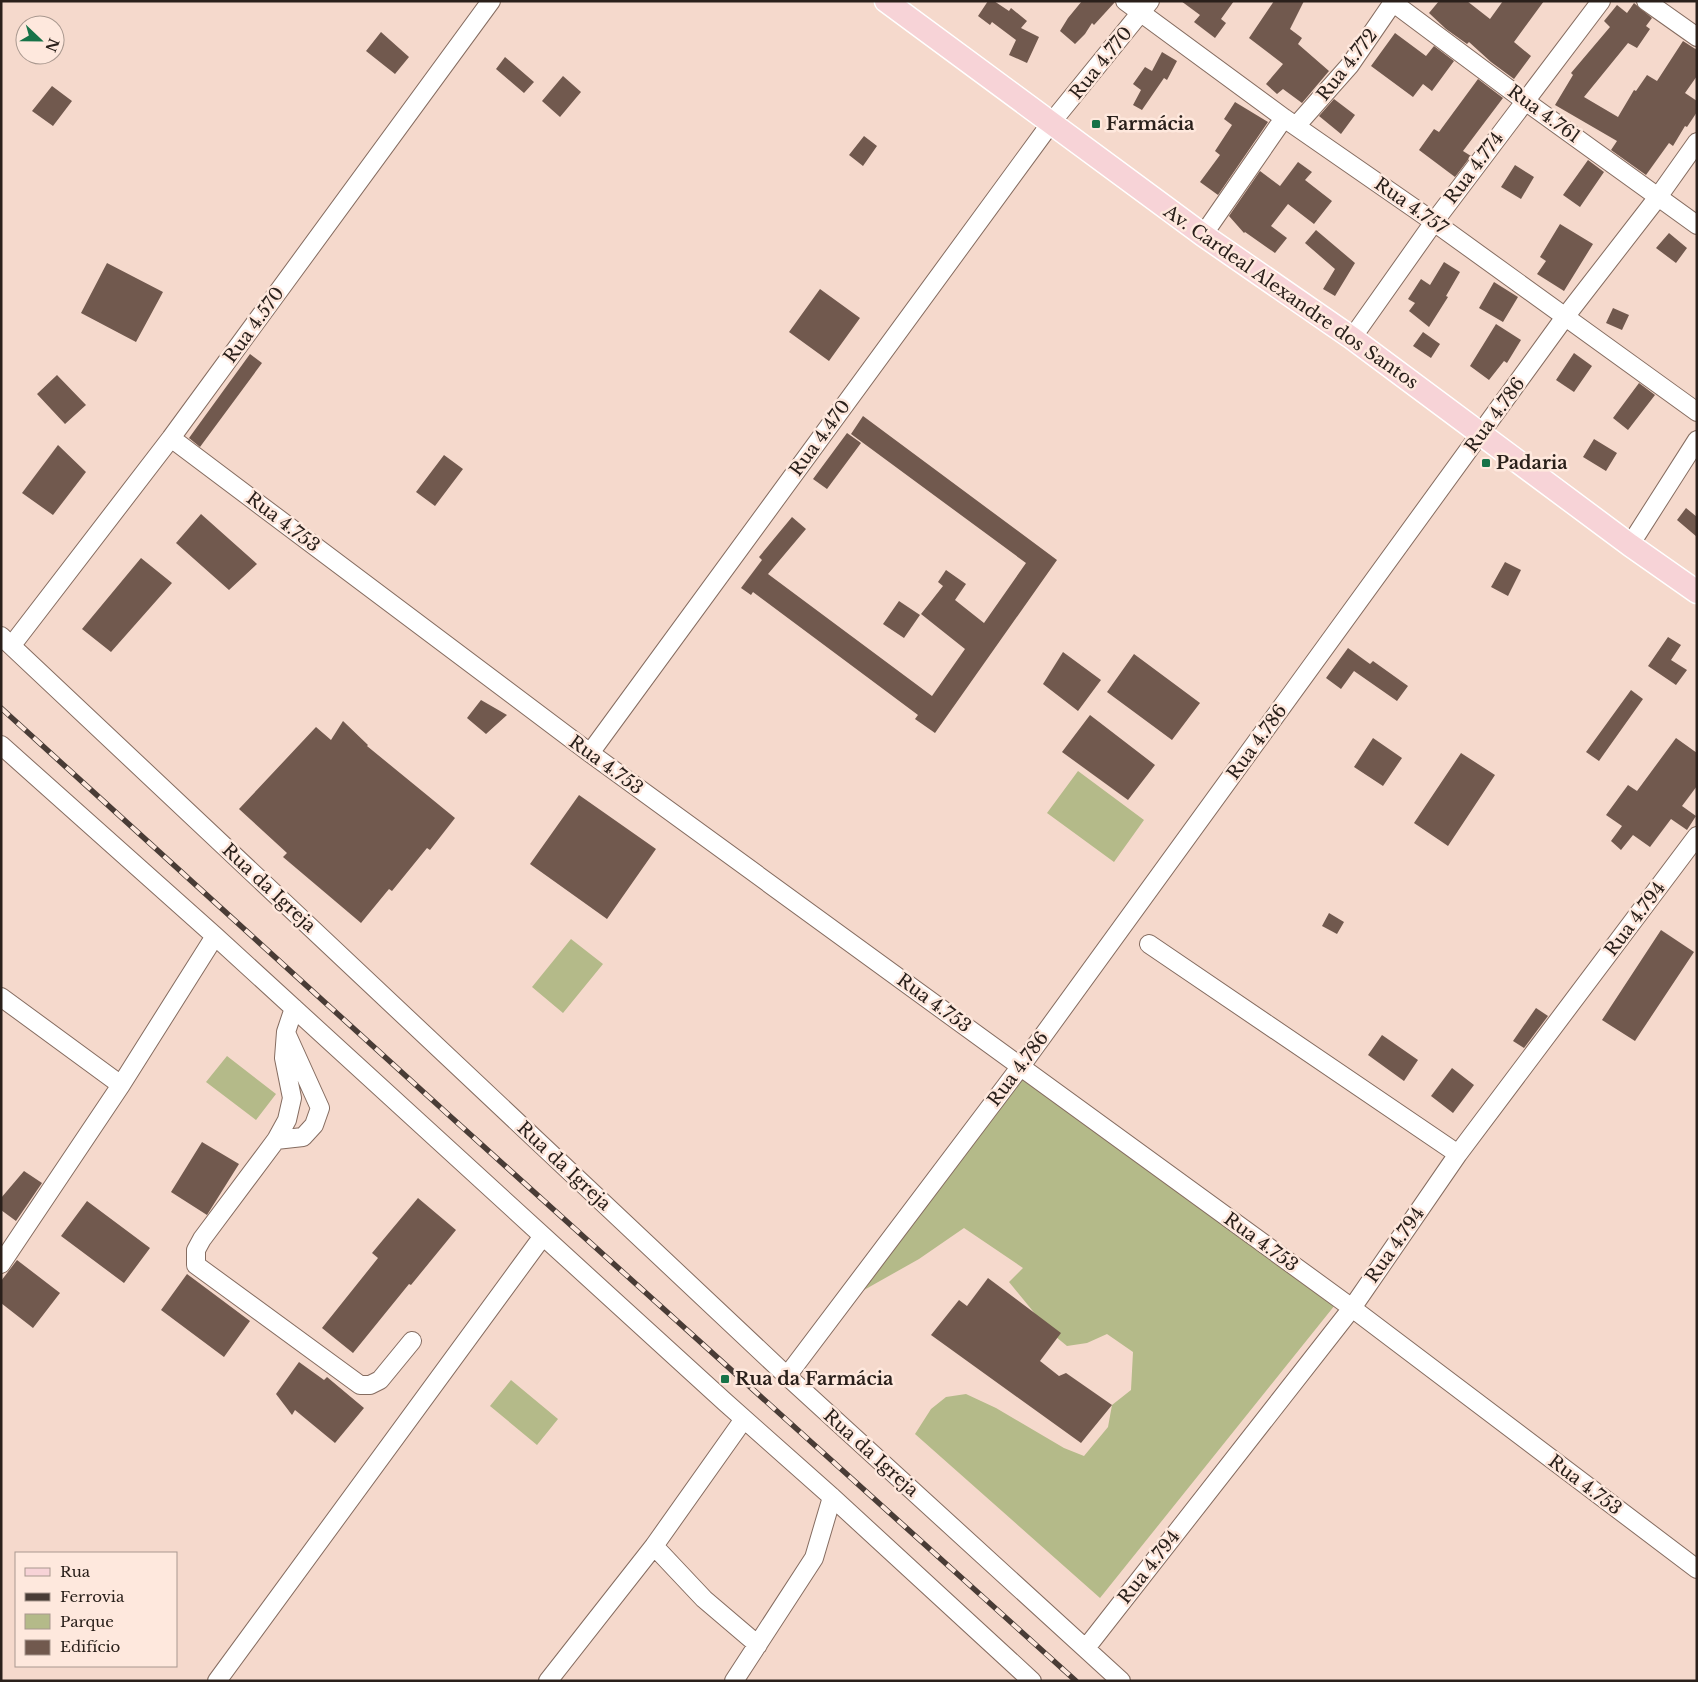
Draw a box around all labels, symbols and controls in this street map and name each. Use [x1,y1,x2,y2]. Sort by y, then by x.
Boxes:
north arrow [15,15,65,65]
street label: Rua 4.770 [1065,22,1137,104]
street label: Rua 4.772 [1312,25,1382,105]
text: N [41,35,63,54]
street label: Rua 4.761 [1503,80,1585,148]
place label: Farmácia [1106,113,1195,135]
marker: Farmácia [1090,118,1102,130]
street label: Rua 4.774 [1440,128,1508,208]
street label: Rua 4.757 [1370,173,1453,240]
street label: Av. Cardeal Alexandre dos Santos [1159,200,1422,394]
street label: Rua 4.570 [219,283,289,367]
street label: Rua 4.786 [1460,373,1530,457]
street label: Rua 4.470 [785,396,855,480]
place label: Padaria [1496,452,1568,474]
marker: Padaria [1480,457,1492,469]
street label: Rua 4.753 [242,487,324,557]
street label: Rua 4.786 [1222,700,1292,784]
street label: Rua 4.753 [565,731,647,799]
street label: Rua da Igreja [218,839,321,937]
street label: Rua 4.794 [1600,877,1670,961]
street label: Rua 4.753 [893,969,975,1037]
street label: Rua 4.786 [983,1027,1053,1111]
street label: Rua da Igreja [513,1117,616,1215]
street label: Rua 4.794 [1361,1203,1429,1287]
street label: Rua 4.753 [1220,1208,1302,1276]
place label: Rua da Farmácia [735,1368,894,1390]
marker: Rua da Farmácia [719,1373,731,1385]
street label: Rua da Igreja [819,1405,923,1501]
street label: Rua 4.753 [1544,1450,1626,1520]
street label: Rua 4.794 [1113,1526,1185,1608]
legend [15,1552,178,1667]
text: Rua [60,1562,91,1581]
text: Ferrovia [60,1587,125,1606]
text: Parque [60,1612,114,1631]
text: Edifício [60,1637,121,1656]

